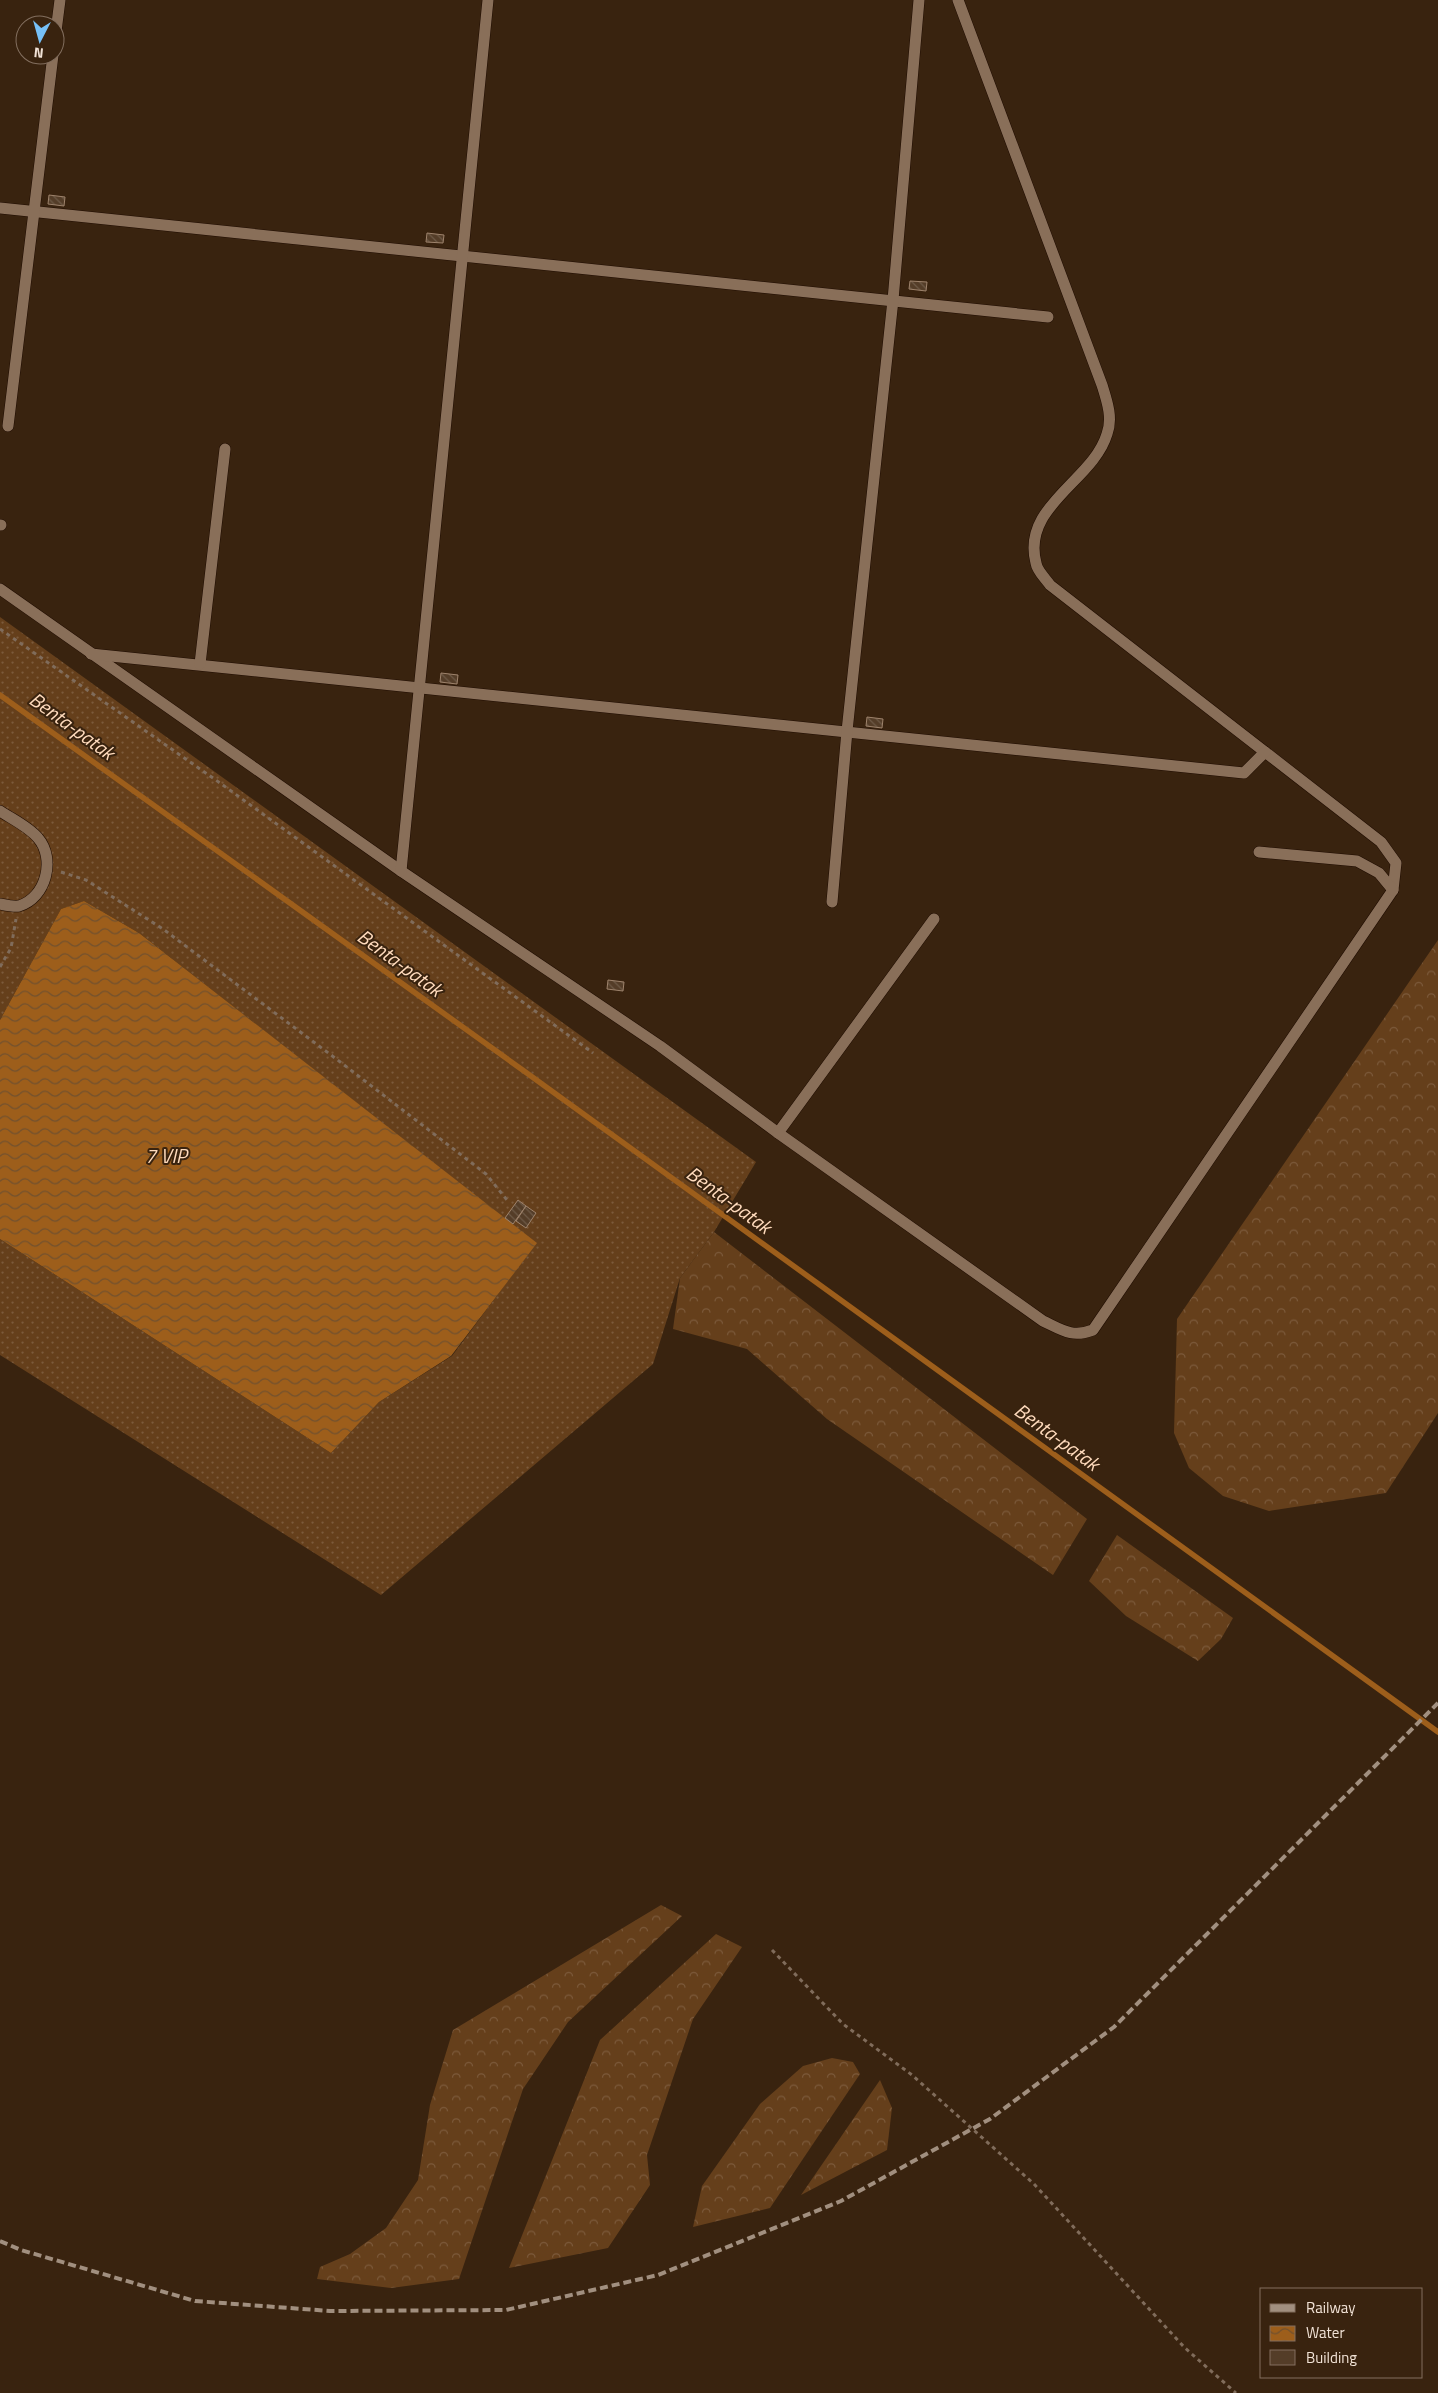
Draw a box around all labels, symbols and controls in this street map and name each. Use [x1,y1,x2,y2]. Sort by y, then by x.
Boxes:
north arrow [15,15,65,65]
text: N [33,42,45,64]
water label: Benta-patak [23,684,123,768]
water label: Benta-patak [351,921,451,1005]
water label: 7 VIP [145,1140,189,1171]
water label: Benta-patak [680,1158,780,1242]
water label: Benta-patak [1008,1395,1108,1479]
legend [1260,2288,1423,2378]
text: Railway [1306,2296,1356,2319]
text: Water [1306,2321,1345,2344]
text: Building [1306,2346,1357,2369]

